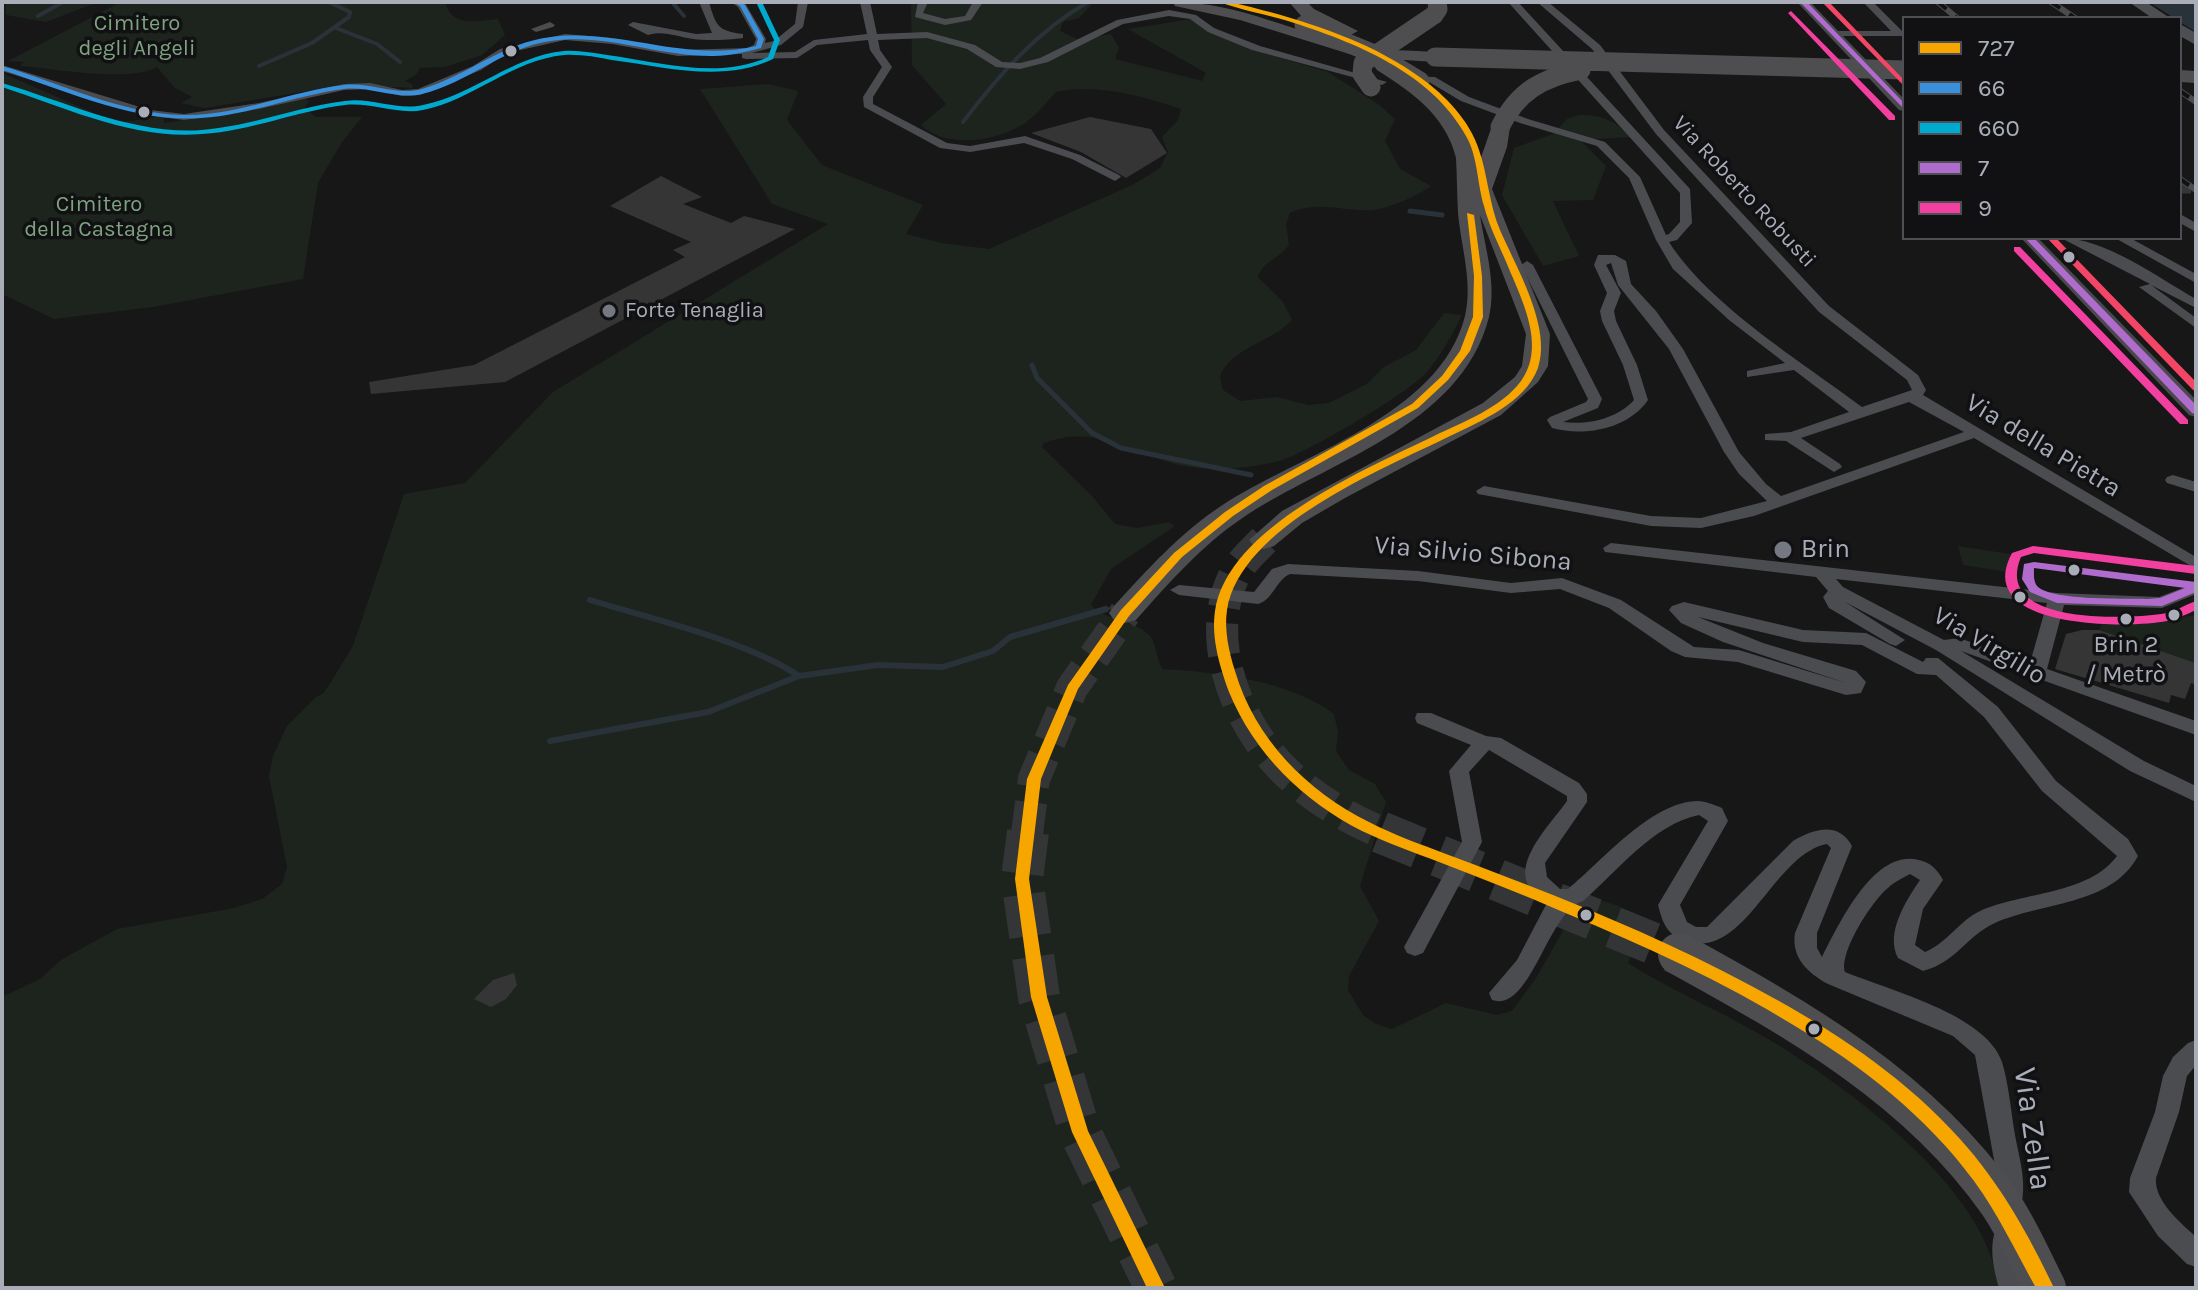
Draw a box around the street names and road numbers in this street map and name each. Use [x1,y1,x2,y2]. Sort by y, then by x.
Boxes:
street label: Via Roberto Robusti [1667,111,1821,273]
street label: Via della Pietra [1960,387,2126,505]
street label: Via Silvio Sibona [1373,530,1573,578]
street label: Via Virgilio [1927,600,2051,692]
street label: Via Zella [2004,1065,2060,1193]

